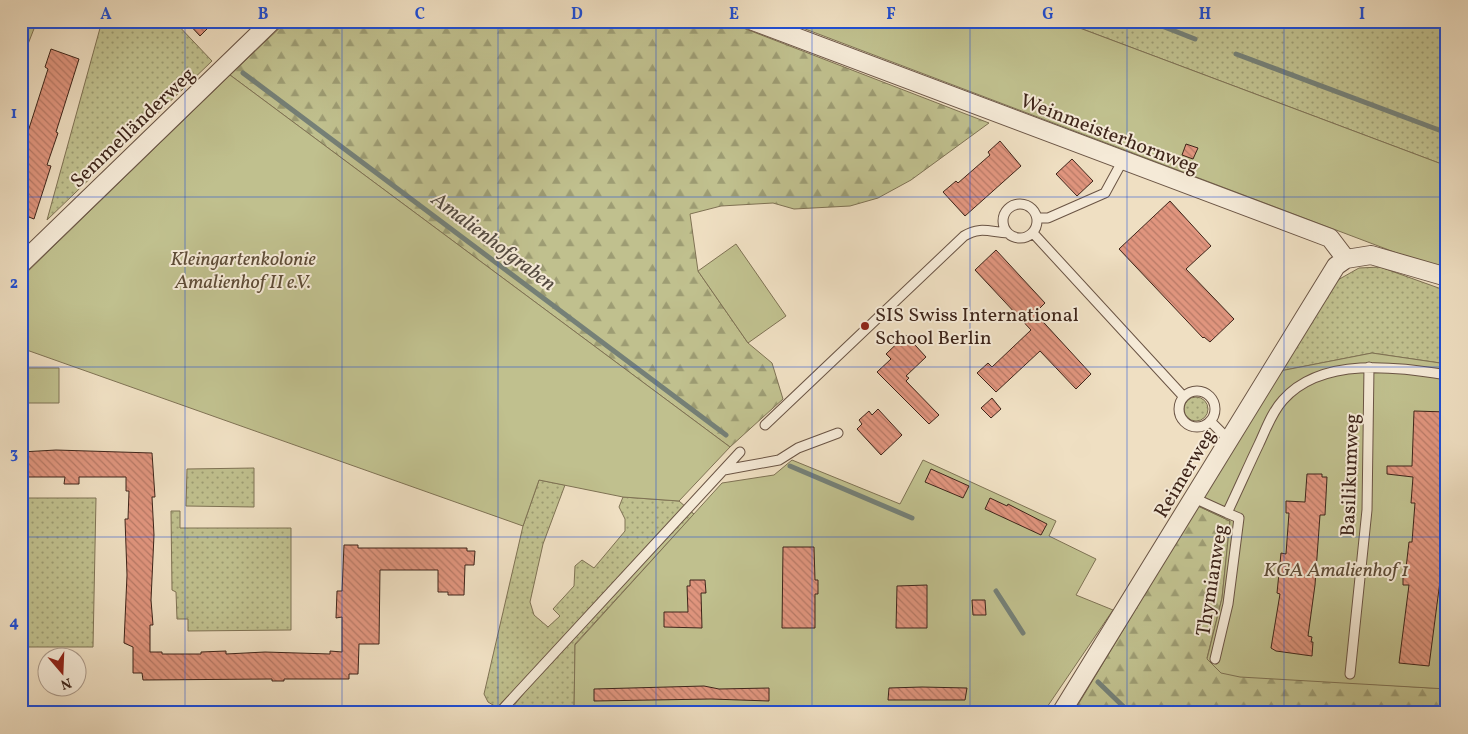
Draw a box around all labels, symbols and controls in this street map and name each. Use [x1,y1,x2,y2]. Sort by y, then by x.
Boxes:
text: A [100,4,112,26]
text: B [258,4,269,26]
text: C [415,4,425,26]
text: D [571,4,583,26]
text: E [729,4,739,26]
text: F [886,4,896,26]
text: G [1042,4,1054,26]
text: H [1199,4,1211,26]
text: I [1359,4,1365,26]
street label: Semmelländerweg [65,62,202,195]
street label: Weinmeisterhornweg [1016,88,1203,182]
text: 1 [11,103,17,125]
water label: Amalienhofgraben [424,185,562,299]
park label: Kleingartenkolonie Amalienhof II e.V. [170,246,316,297]
text: 2 [10,273,18,295]
place label: SIS Swiss International School Berlin [875,302,1079,353]
marker: SIS Swiss International School Berlin [859,320,871,332]
street label: Basilikumweg [1335,413,1367,537]
street label: Reimerweg [1148,424,1223,524]
text: 3 [10,443,18,465]
street label: Thymianweg [1190,522,1236,638]
park label: KGA Amalienhof 1 [1263,557,1409,585]
text: 4 [9,612,19,634]
north arrow [38,646,88,696]
text: N [58,672,74,694]

